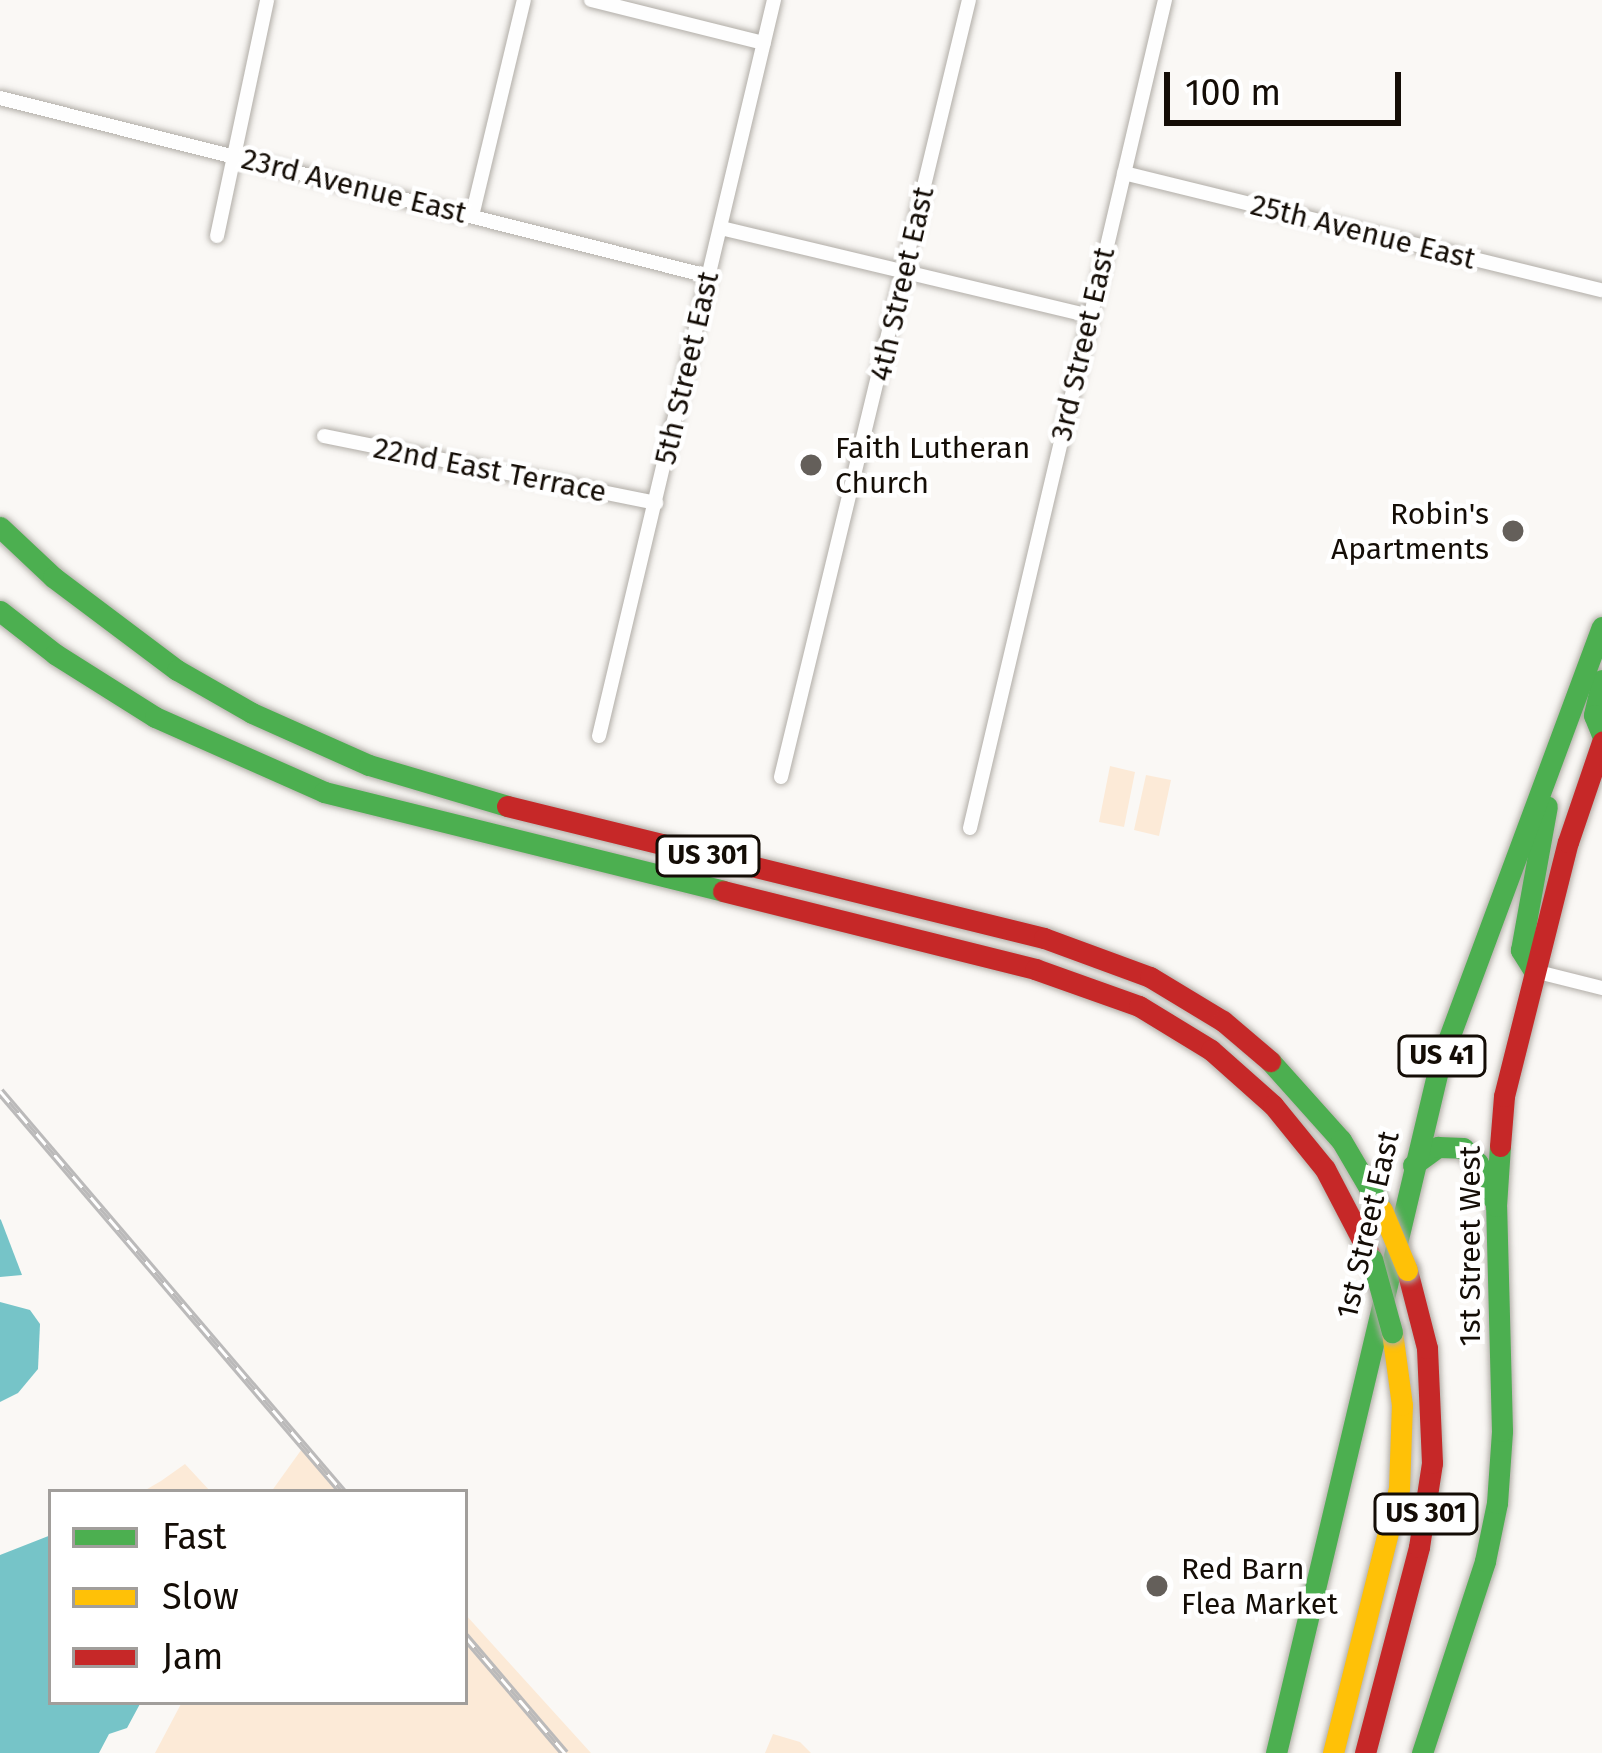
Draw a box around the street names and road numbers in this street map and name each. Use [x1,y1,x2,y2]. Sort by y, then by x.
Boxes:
street label: 23rd Avenue East [238,141,470,231]
street label: 4th Street East [862,183,942,385]
street label: 25th Avenue East [1247,187,1479,277]
street label: 3rd Street East [1043,244,1123,444]
street label: 5th Street East [647,268,727,468]
street label: 22nd East Terrace [371,430,609,510]
road number: US 301 [654,835,762,877]
road number: US 41 [1397,1035,1487,1077]
street label: 1st Street East [1329,1128,1407,1322]
street label: 1st Street West [1452,1146,1488,1346]
road number: US 301 [1372,1493,1480,1535]

